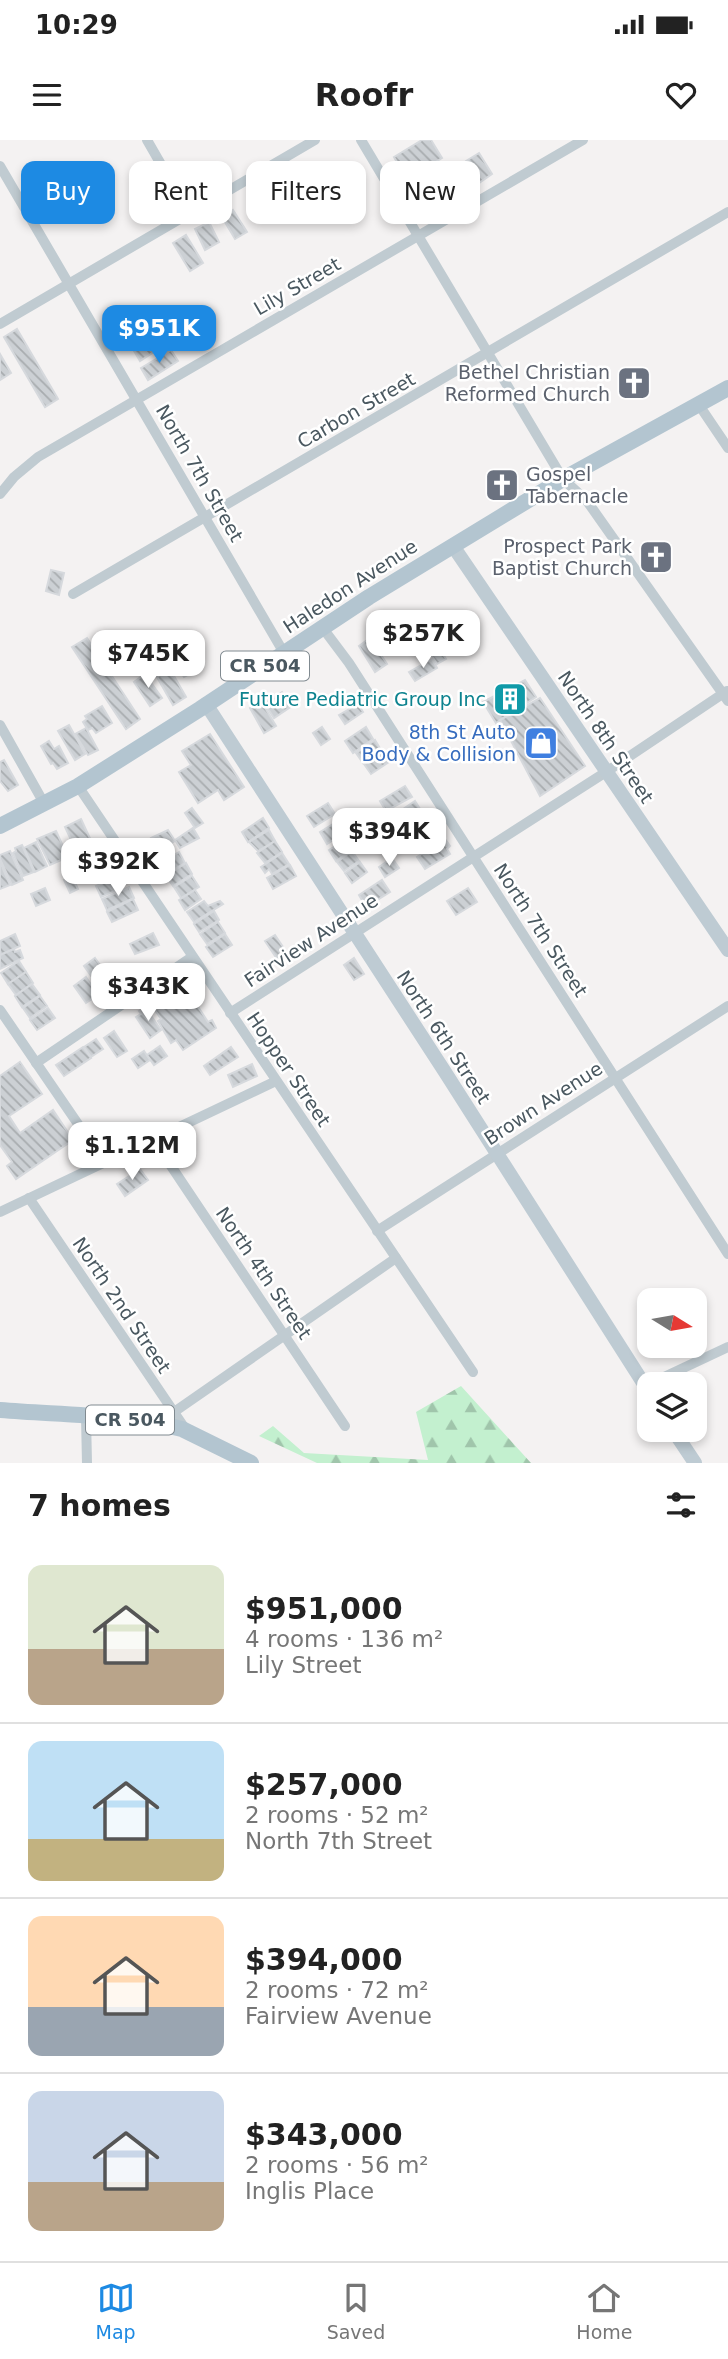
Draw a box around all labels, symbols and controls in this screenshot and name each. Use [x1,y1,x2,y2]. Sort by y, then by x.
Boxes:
text: 10:29 [35,10,118,40]
icon: menu [28,76,66,114]
text: Roofr [315,76,413,114]
icon: heart [662,76,700,114]
chip: Buy [21,161,115,224]
chip: Rent [129,161,232,224]
chip: Filters [246,161,366,224]
chip: New [380,161,480,224]
street label: Lily Street [250,252,344,320]
pin: $951K [110,306,208,365]
text: $951K [118,315,200,341]
place label: Bethel Christian Reformed Church [445,361,610,405]
church icon: Bethel Christian Reformed Church [615,364,653,402]
street label: Carbon Street [293,367,419,453]
street label: North 7th Street [152,401,248,545]
place label: Gospel Tabernacle [525,463,628,507]
church icon: Gospel Tabernacle [483,466,521,504]
street label: Haledon Avenue [279,534,421,638]
place label: Prospect Park Baptist Church [492,535,632,579]
church icon: Prospect Park Baptist Church [637,538,675,576]
pin: $257K [374,610,472,670]
text: $257K [382,620,464,646]
pin: $745K [99,630,197,690]
text: $745K [107,640,189,666]
road number: CR 504 [221,652,309,680]
street label: North 8th Street [554,667,658,807]
building icon: Future Pediatric Group Inc [491,680,529,718]
place label: Future Pediatric Group Inc [239,688,486,710]
place label: 8th St Auto Body & Collision [362,721,516,765]
shop icon: 8th St Auto Body & Collision [522,724,560,762]
pin: $394K [340,808,438,868]
text: $394K [348,818,430,844]
pin: $392K [69,838,167,898]
text: $392K [77,848,159,874]
street label: North 7th Street [490,859,592,1001]
street label: Fairview Avenue [240,889,382,991]
pin: $343K [99,964,197,1023]
street label: North 6th Street [393,966,495,1108]
text: $343K [107,973,189,999]
street label: Hopper Street [243,1008,335,1130]
street label: Brown Avenue [480,1057,606,1149]
pin: $1.12M [75,1122,189,1182]
text: $1.12M [84,1132,180,1158]
street label: North 4th Street [212,1203,316,1343]
street label: North 2nd Street [68,1233,176,1377]
north arrow [637,1288,707,1358]
map controls [637,1288,707,1442]
button: layers [637,1372,707,1442]
road number: CR 504 [86,1406,174,1434]
icon: filters [662,1486,700,1524]
text: 7 homes [28,1488,171,1523]
text: $951,000 [245,1591,403,1626]
icon: home [84,1593,168,1677]
text: 4 rooms · 136 m² [245,1626,443,1652]
text: Lily Street [245,1652,361,1678]
text: $257,000 [245,1767,403,1802]
icon: home [84,1769,168,1853]
text: 2 rooms · 52 m² [245,1802,429,1828]
text: North 7th Street [245,1828,432,1854]
text: $394,000 [245,1942,403,1977]
icon: home [84,1944,168,2028]
text: 2 rooms · 72 m² [245,1977,429,2003]
text: Fairview Avenue [245,2003,432,2029]
text: $343,000 [245,2117,403,2152]
icon: home [84,2119,168,2203]
text: 2 rooms · 56 m² [245,2152,429,2178]
text: Inglis Place [245,2178,374,2204]
tab: Map [96,2279,136,2343]
tab: Saved [327,2279,385,2343]
tab: Home [576,2279,632,2343]

